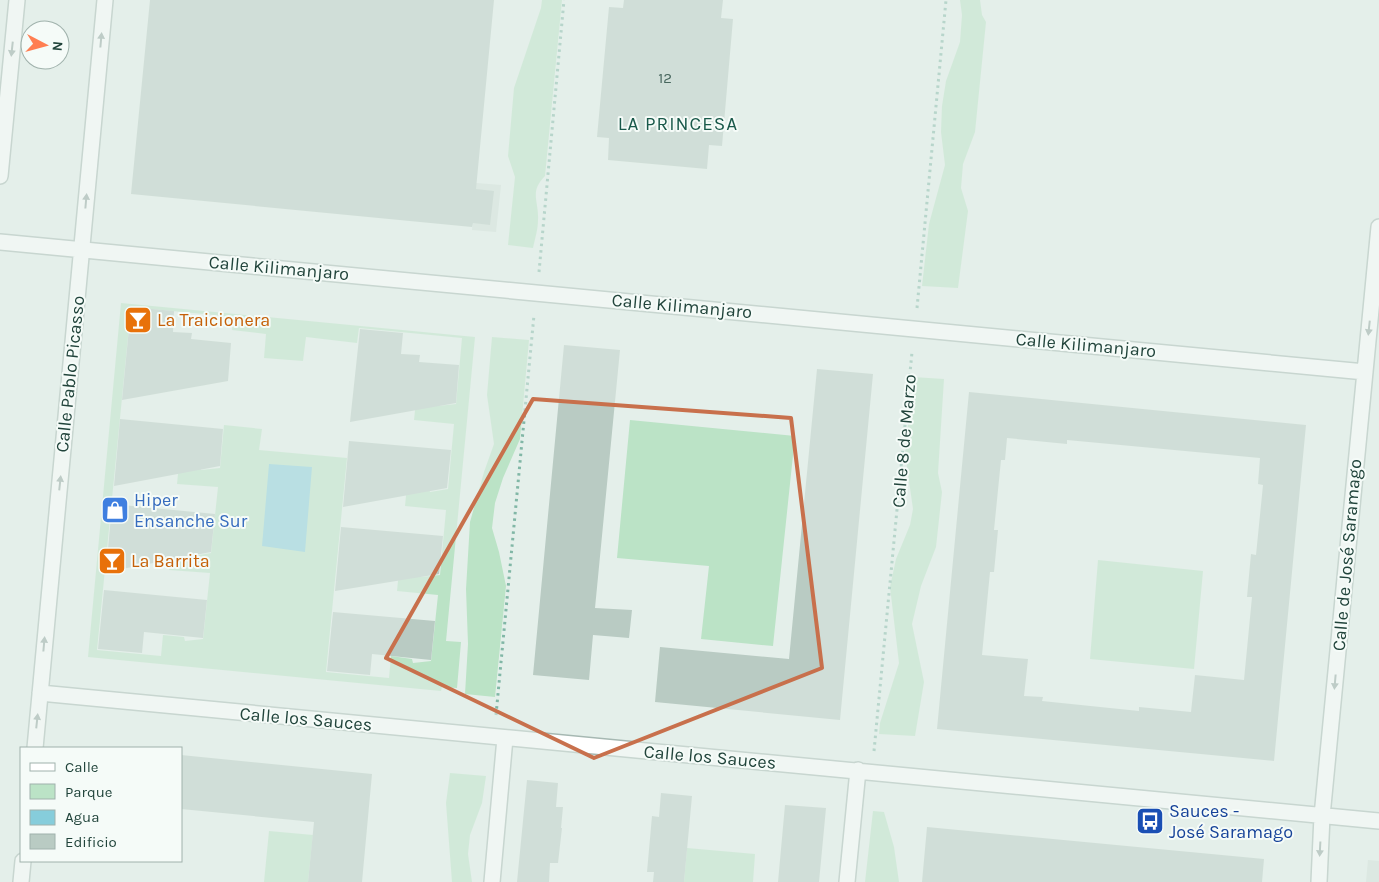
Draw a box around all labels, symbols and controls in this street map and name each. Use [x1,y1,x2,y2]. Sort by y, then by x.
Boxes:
north arrow [20,20,70,70]
one-way arrow [97,31,105,47]
text: N [48,40,66,52]
one-way arrow [8,41,16,57]
house number: 12 [658,69,672,87]
district label: LA PRINCESA [618,113,738,135]
one-way arrow [83,193,91,209]
street label: Calle Kilimanjaro [208,251,350,285]
street label: Calle Kilimanjaro [611,289,753,323]
street label: Calle Pablo Picasso [51,295,89,453]
bar icon: La Traicionera [123,305,153,335]
place label: La Traicionera [157,309,270,331]
one-way arrow [1365,320,1373,336]
street label: Calle Kilimanjaro [1015,328,1157,362]
street label: Calle 8 de Marzo [887,373,921,509]
street label: Calle de José Saramago [1328,458,1366,652]
one-way arrow [56,474,64,490]
place label: Hiper Ensanche Sur [134,489,248,532]
shop icon: Hiper Ensanche Sur [100,495,130,525]
bar icon: La Barrita [97,546,127,576]
place label: La Barrita [131,550,210,572]
one-way arrow [41,636,49,652]
one-way arrow [1331,674,1339,690]
street label: Calle los Sauces [239,702,373,736]
one-way arrow [34,712,42,728]
street label: Calle los Sauces [643,740,777,774]
legend [20,747,182,862]
text: Calle [65,758,99,776]
text: Parque [65,783,113,801]
place label: Sauces - José Saramago [1169,800,1293,843]
bus stop icon: Sauces - José Saramago [1135,806,1165,836]
text: Agua [65,808,99,826]
text: Edificio [65,833,117,851]
one-way arrow [1316,841,1324,857]

